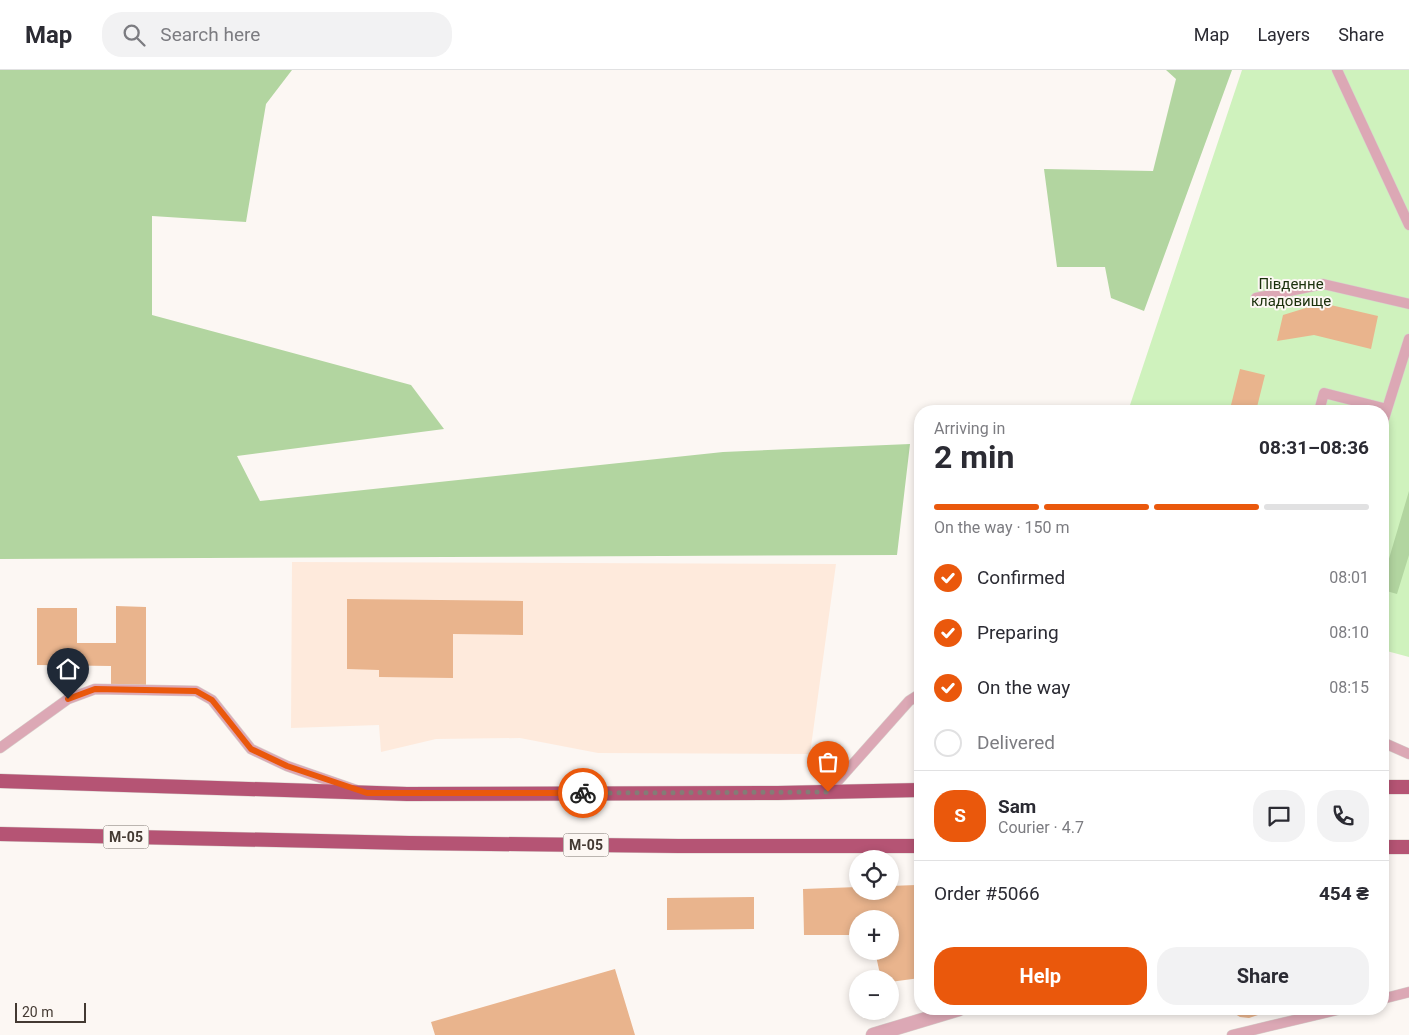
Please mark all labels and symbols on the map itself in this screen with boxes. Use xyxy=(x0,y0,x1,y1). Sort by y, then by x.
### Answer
park label: Південне кладовище xyxy=(1251,275,1331,310)
pin xyxy=(47,648,89,699)
pin xyxy=(807,741,849,792)
courier xyxy=(558,768,608,818)
road number: М-05 xyxy=(104,826,148,849)
road number: М-05 xyxy=(564,834,608,856)
scale bar xyxy=(15,1000,86,1023)

